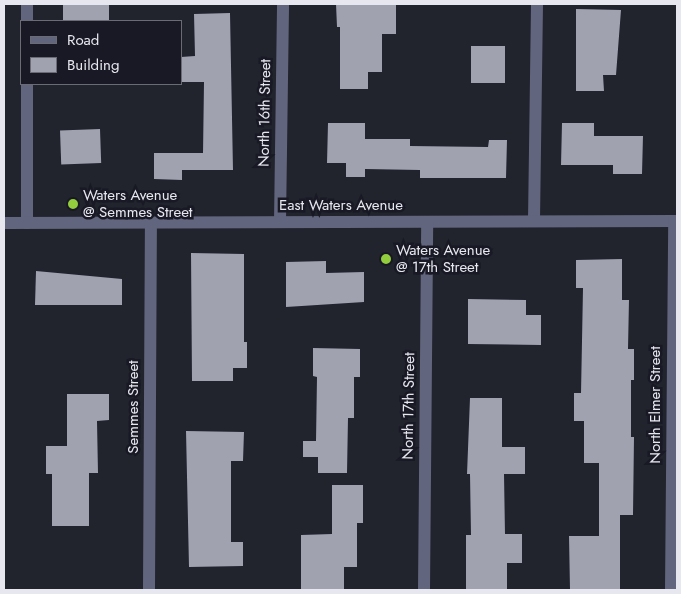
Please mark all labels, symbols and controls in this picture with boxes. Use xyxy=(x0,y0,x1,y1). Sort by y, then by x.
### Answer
legend xyxy=(20,20,182,85)
text: Road xyxy=(67,29,99,51)
text: Building xyxy=(67,54,119,76)
street label: North 16th Street xyxy=(255,59,275,167)
place label: Waters Avenue @ Semmes Street xyxy=(83,186,192,221)
street label: East Waters Avenue xyxy=(279,197,403,215)
marker: Waters Avenue @ Semmes Street xyxy=(67,198,79,210)
place label: Waters Avenue @ 17th Street xyxy=(396,241,490,276)
marker: Waters Avenue @ 17th Street xyxy=(380,253,392,265)
street label: North Elmer Street xyxy=(647,346,665,464)
street label: North 17th Street xyxy=(399,352,419,460)
street label: Semmes Street xyxy=(125,360,143,454)

